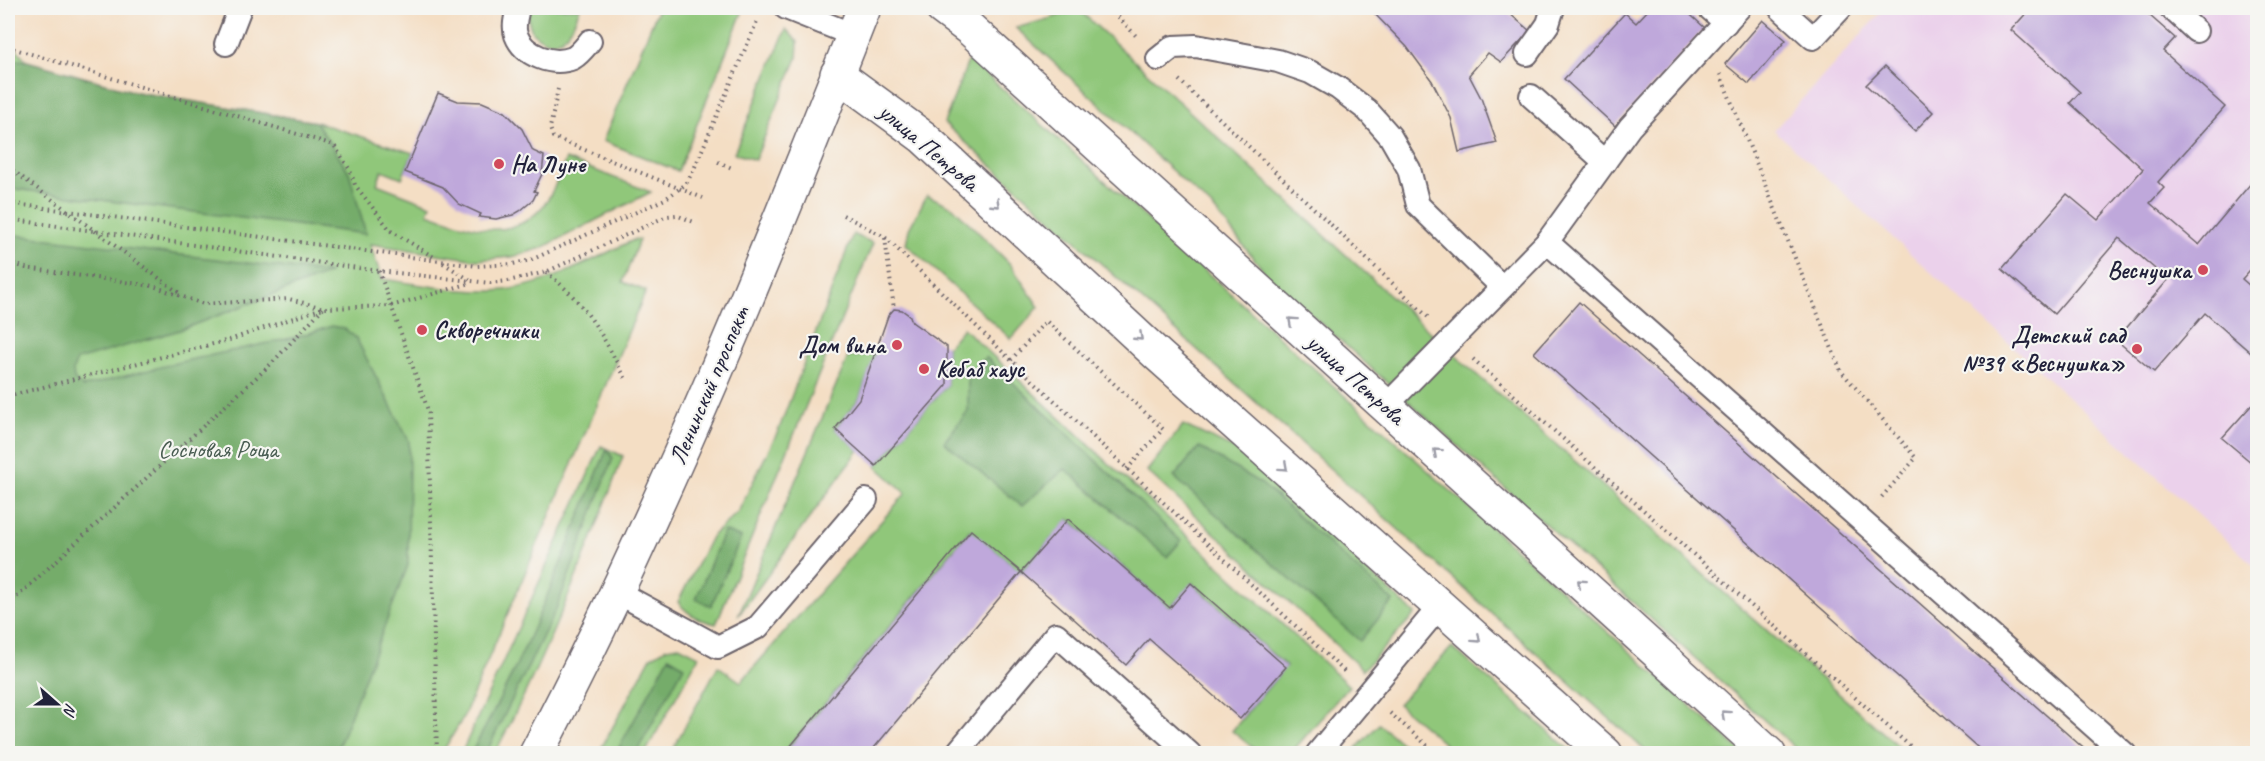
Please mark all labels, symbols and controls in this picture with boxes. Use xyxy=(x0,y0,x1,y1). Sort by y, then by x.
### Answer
street label: улица Петрова xyxy=(871,95,987,199)
place label: На Луне xyxy=(511,149,587,179)
marker: На Луне xyxy=(492,157,506,171)
one-way arrow xyxy=(989,197,1000,208)
place label: Веснушка xyxy=(2108,255,2193,285)
marker: Веснушка xyxy=(2196,263,2210,277)
street label: Ленинский проспект xyxy=(662,301,756,469)
place label: Скворечники xyxy=(434,315,540,345)
one-way arrow xyxy=(1288,317,1299,328)
place label: Детский сад №39 «Веснушка» xyxy=(1962,320,2127,378)
marker: Скворечники xyxy=(415,323,429,337)
street label: улица Петрова xyxy=(1299,326,1413,432)
place label: Дом вина xyxy=(799,330,887,360)
one-way arrow xyxy=(1132,330,1143,341)
marker: Дом вина xyxy=(890,338,904,352)
marker: Детский сад №39 «Веснушка» xyxy=(2130,342,2144,356)
place label: Кебаб хаус xyxy=(936,354,1025,384)
marker: Кебаб хаус xyxy=(917,362,931,376)
park label: Сосновая Роща xyxy=(158,434,280,464)
one-way arrow xyxy=(1433,448,1443,459)
one-way arrow xyxy=(1277,460,1288,471)
one-way arrow xyxy=(1577,579,1588,590)
one-way arrow xyxy=(1470,632,1481,643)
north arrow xyxy=(27,674,87,734)
text: N xyxy=(58,701,81,720)
one-way arrow xyxy=(1722,710,1732,721)

